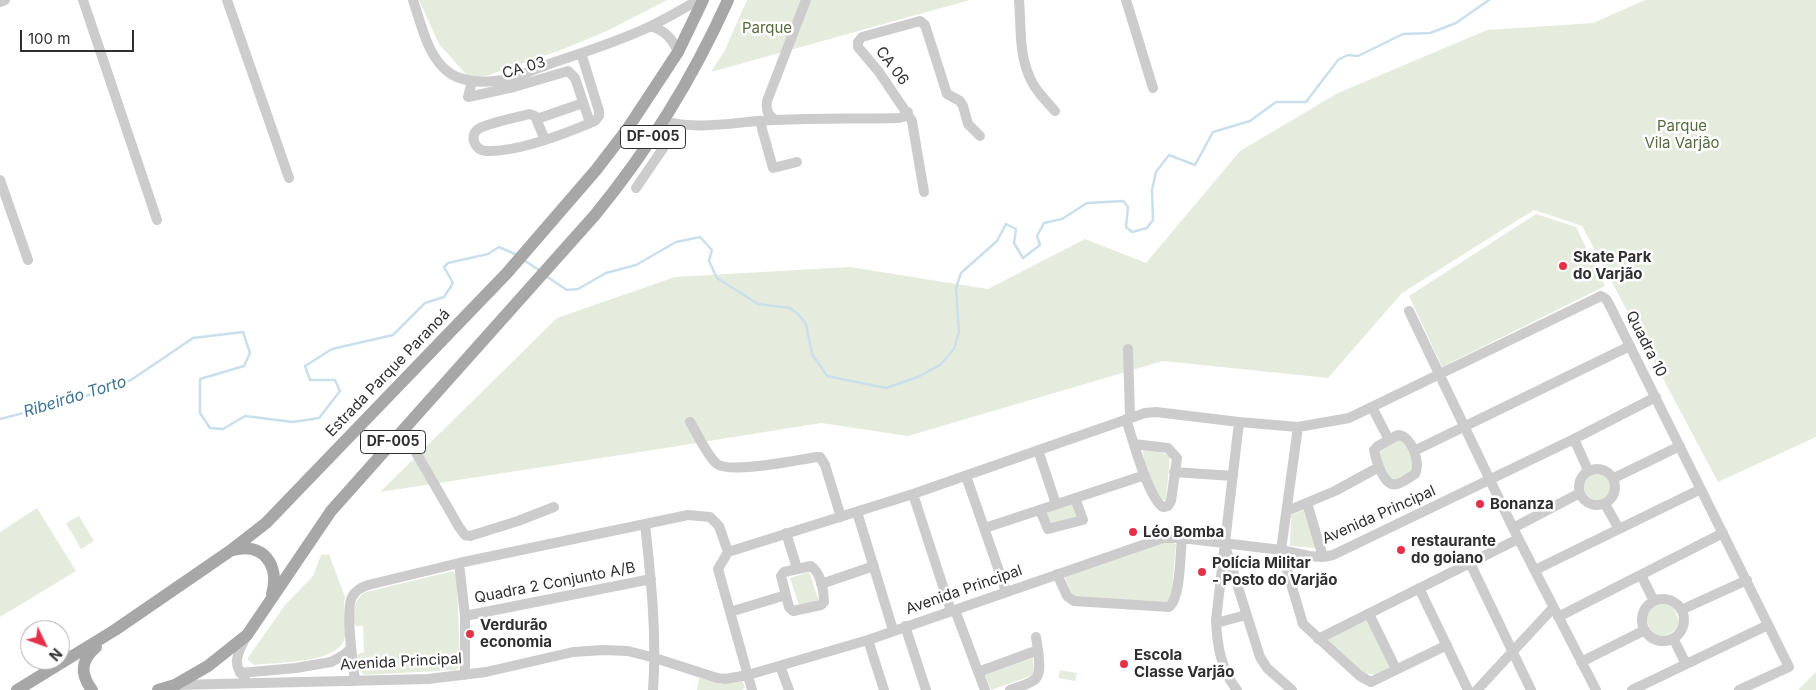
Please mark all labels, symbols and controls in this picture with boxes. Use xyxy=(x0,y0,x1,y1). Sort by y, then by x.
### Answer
park label: Parque xyxy=(742,19,792,37)
scale bar xyxy=(22,20,136,52)
text: 100 m xyxy=(28,29,70,48)
street label: CA 06 xyxy=(872,43,912,89)
street label: CA 03 xyxy=(500,53,548,83)
park label: Parque Vila Varjão xyxy=(1644,117,1720,152)
road number: DF-005 xyxy=(620,125,686,148)
place label: Skate Park do Varjão xyxy=(1573,248,1651,283)
marker: Skate Park do Varjão xyxy=(1557,260,1569,272)
street label: Estrada Parque Paranoá xyxy=(322,305,454,441)
street label: Quadra 10 xyxy=(1622,308,1670,380)
water label: Ribeirão Torto xyxy=(21,372,129,422)
road number: DF-005 xyxy=(360,431,426,454)
street label: Avenida Principal xyxy=(1320,482,1438,548)
place label: Bonanza xyxy=(1490,495,1554,513)
marker: Bonanza xyxy=(1474,498,1486,510)
place label: Léo Bomba xyxy=(1143,523,1224,541)
marker: Léo Bomba xyxy=(1127,526,1139,538)
place label: restaurante do goiano xyxy=(1411,532,1496,567)
marker: restaurante do goiano xyxy=(1395,544,1407,556)
place label: Polícia Militar - Posto do Varjão xyxy=(1212,554,1337,589)
street label: Quadra 2 Conjunto A/B xyxy=(473,559,637,607)
street label: Avenida Principal xyxy=(903,562,1025,618)
marker: Polícia Militar - Posto do Varjão xyxy=(1196,566,1208,578)
place label: Verdurão economia xyxy=(480,616,552,651)
north arrow xyxy=(20,620,70,670)
marker: Verdurão economia xyxy=(464,628,476,640)
text: N xyxy=(46,645,66,664)
place label: Escola Classe Varjão xyxy=(1134,646,1234,681)
street label: Avenida Principal xyxy=(340,650,462,674)
marker: Escola Classe Varjão xyxy=(1118,658,1130,670)

